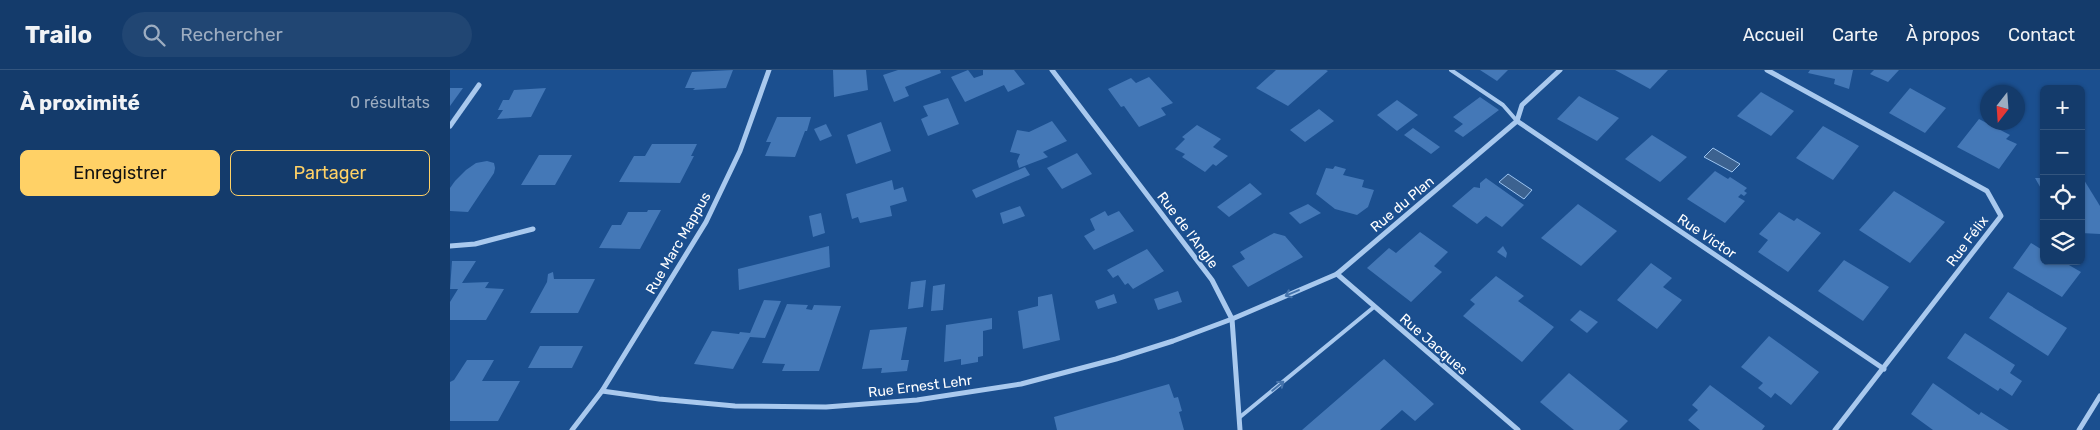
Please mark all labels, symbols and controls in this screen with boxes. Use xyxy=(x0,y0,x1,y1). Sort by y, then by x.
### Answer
search box xyxy=(122,12,472,57)
text: Trailo xyxy=(25,21,92,49)
icon: search xyxy=(140,21,168,49)
text: Rechercher xyxy=(180,23,283,46)
text: Accueil xyxy=(1743,24,1804,46)
text: Carte xyxy=(1832,24,1878,46)
text: À propos xyxy=(1906,24,1980,46)
text: Contact xyxy=(2008,24,2075,46)
north arrow xyxy=(1980,85,2025,130)
map controls xyxy=(2040,85,2085,265)
button: + xyxy=(2040,85,2085,130)
text: À proximité xyxy=(20,90,140,115)
text: 0 résultats xyxy=(350,93,430,112)
button: − xyxy=(2040,130,2085,175)
button: Enregistrer xyxy=(20,150,220,196)
button: Partager xyxy=(230,150,430,196)
street label: Rue du Plan xyxy=(1367,173,1438,236)
button: locate xyxy=(2040,175,2085,220)
street label: Rue Marc Mappus xyxy=(642,189,715,297)
street label: Rue de l'Angle xyxy=(1153,189,1222,272)
street label: Rue Victor xyxy=(1674,210,1740,263)
street label: Rue Félix xyxy=(1943,212,1992,270)
button: layers xyxy=(2040,220,2085,265)
one-way arrow xyxy=(1285,289,1300,299)
street label: Rue Jacques xyxy=(1396,310,1471,379)
street label: Rue Ernest Lehr xyxy=(867,372,974,401)
one-way arrow xyxy=(1271,381,1284,392)

